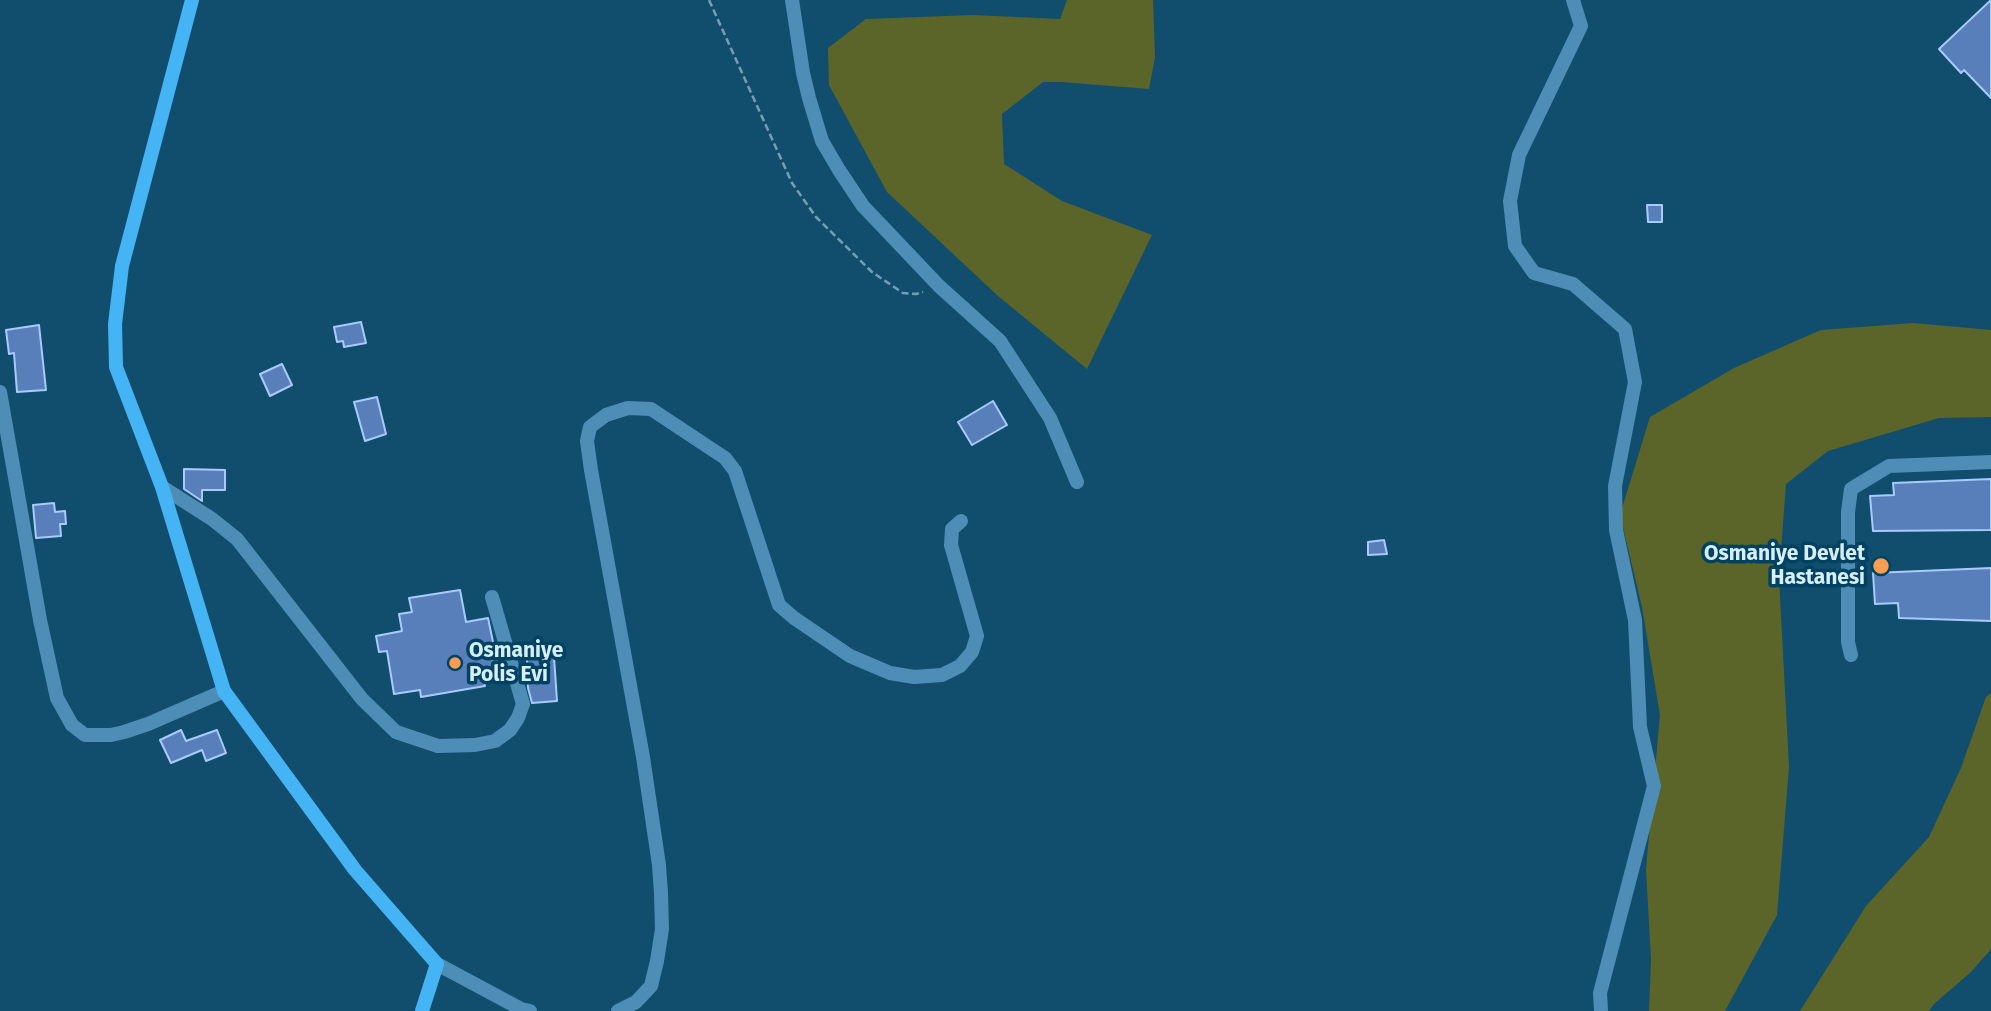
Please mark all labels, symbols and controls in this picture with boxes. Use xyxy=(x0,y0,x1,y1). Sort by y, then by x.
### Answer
place label: Osmaniye Devlet Hastanesi xyxy=(1704,541,1865,591)
marker: Osmaniye Devlet Hastanesi xyxy=(1871,556,1891,576)
place label: Osmaniye Polis Evi xyxy=(469,638,563,688)
marker: Osmaniye Polis Evi xyxy=(447,655,463,671)

